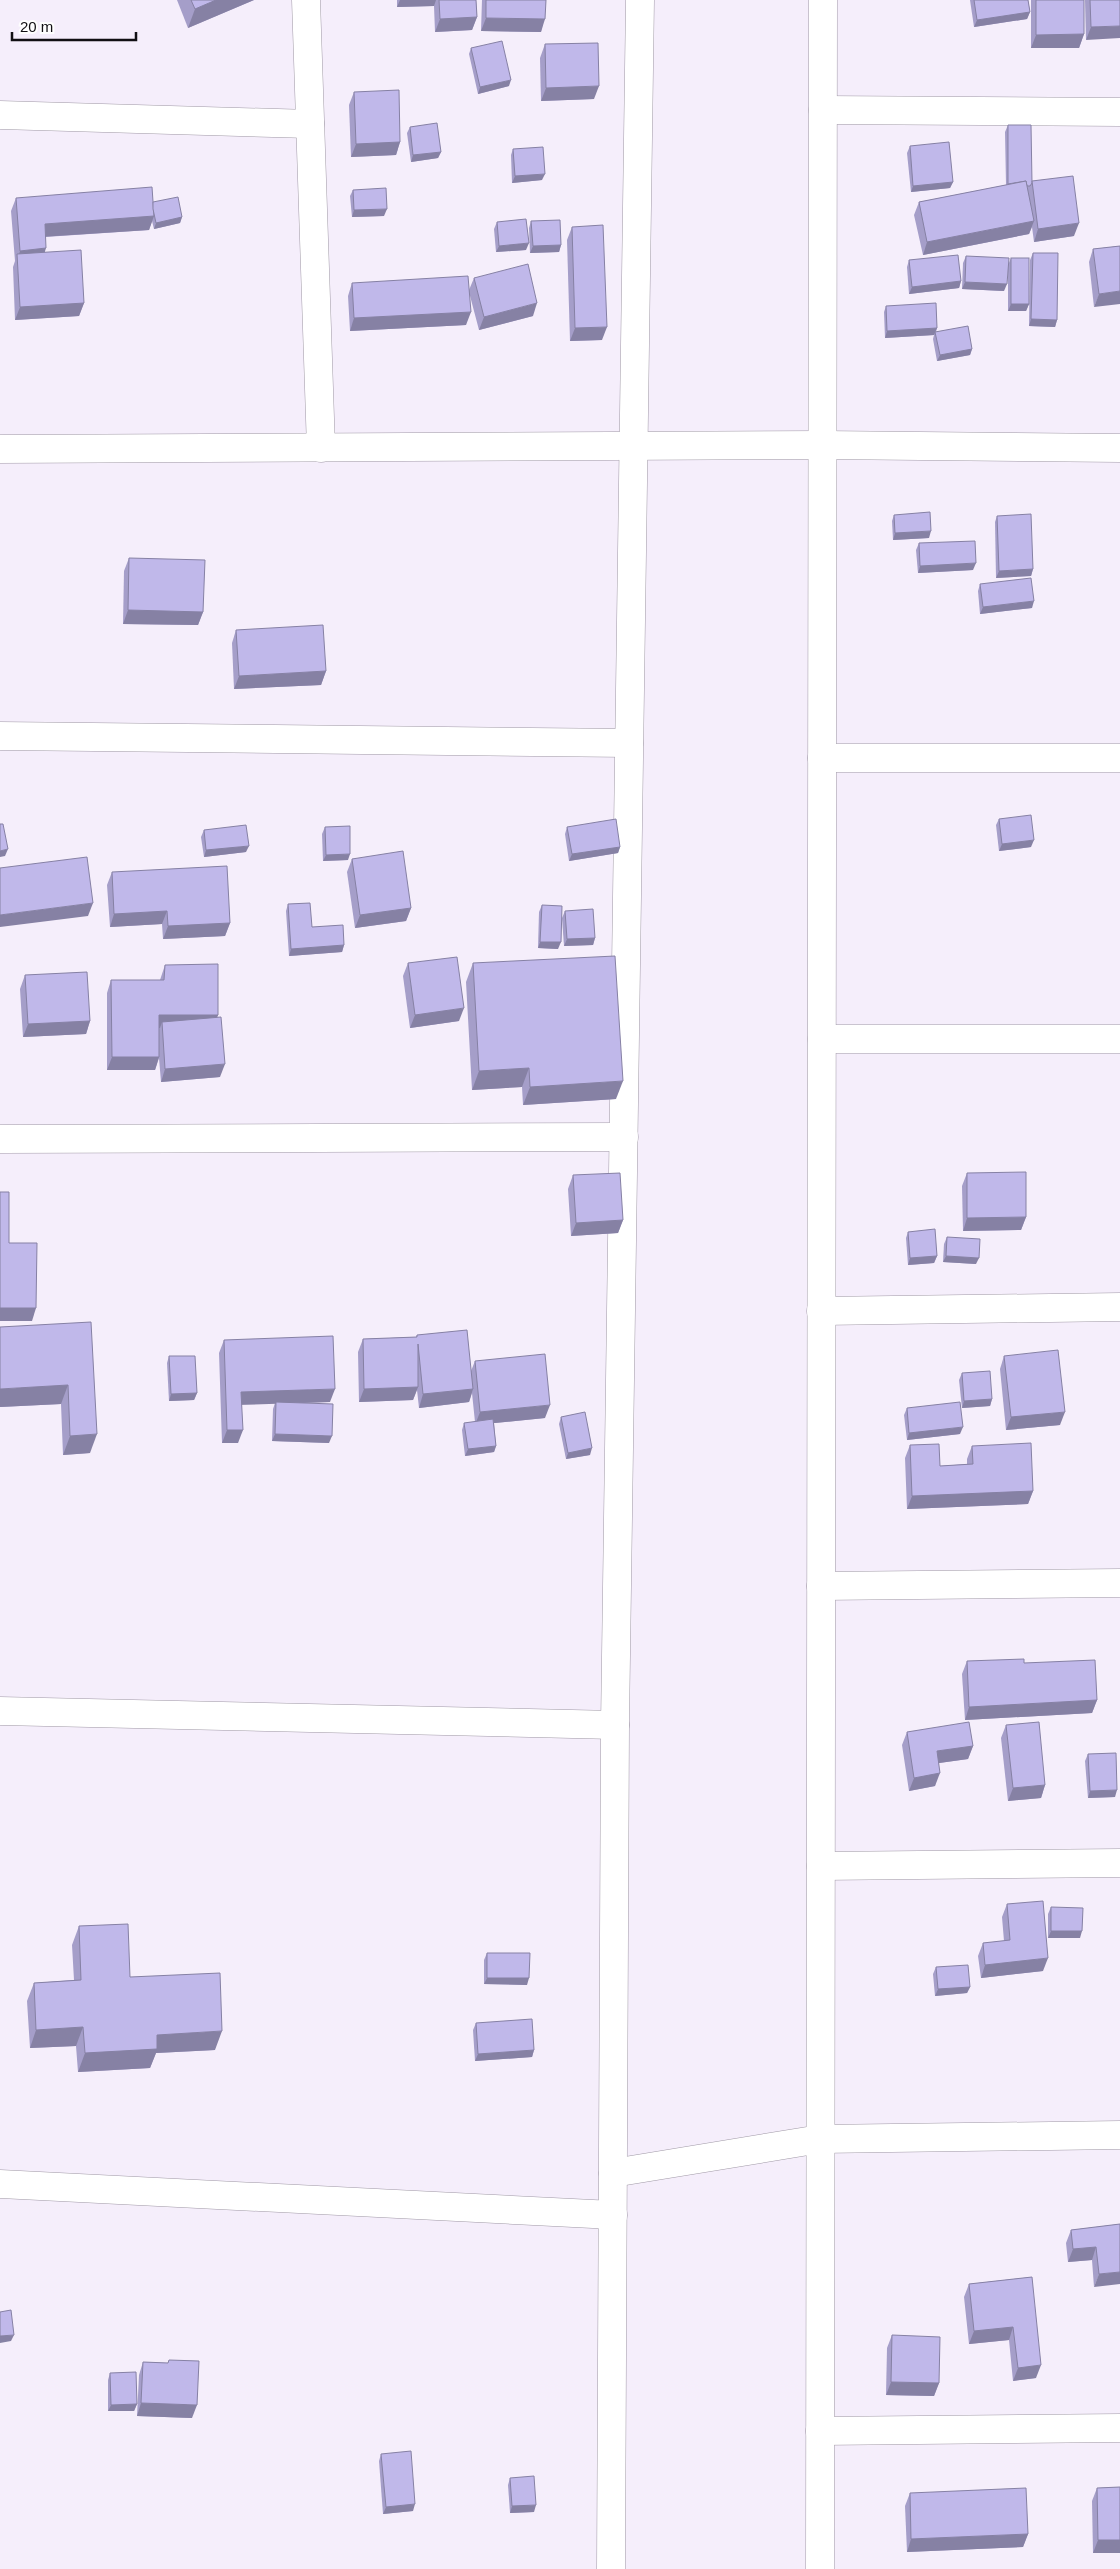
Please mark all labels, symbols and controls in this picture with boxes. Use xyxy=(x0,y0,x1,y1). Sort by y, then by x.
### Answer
scale bar xyxy=(12,10,136,42)
text: 20 m xyxy=(20,18,53,35)

